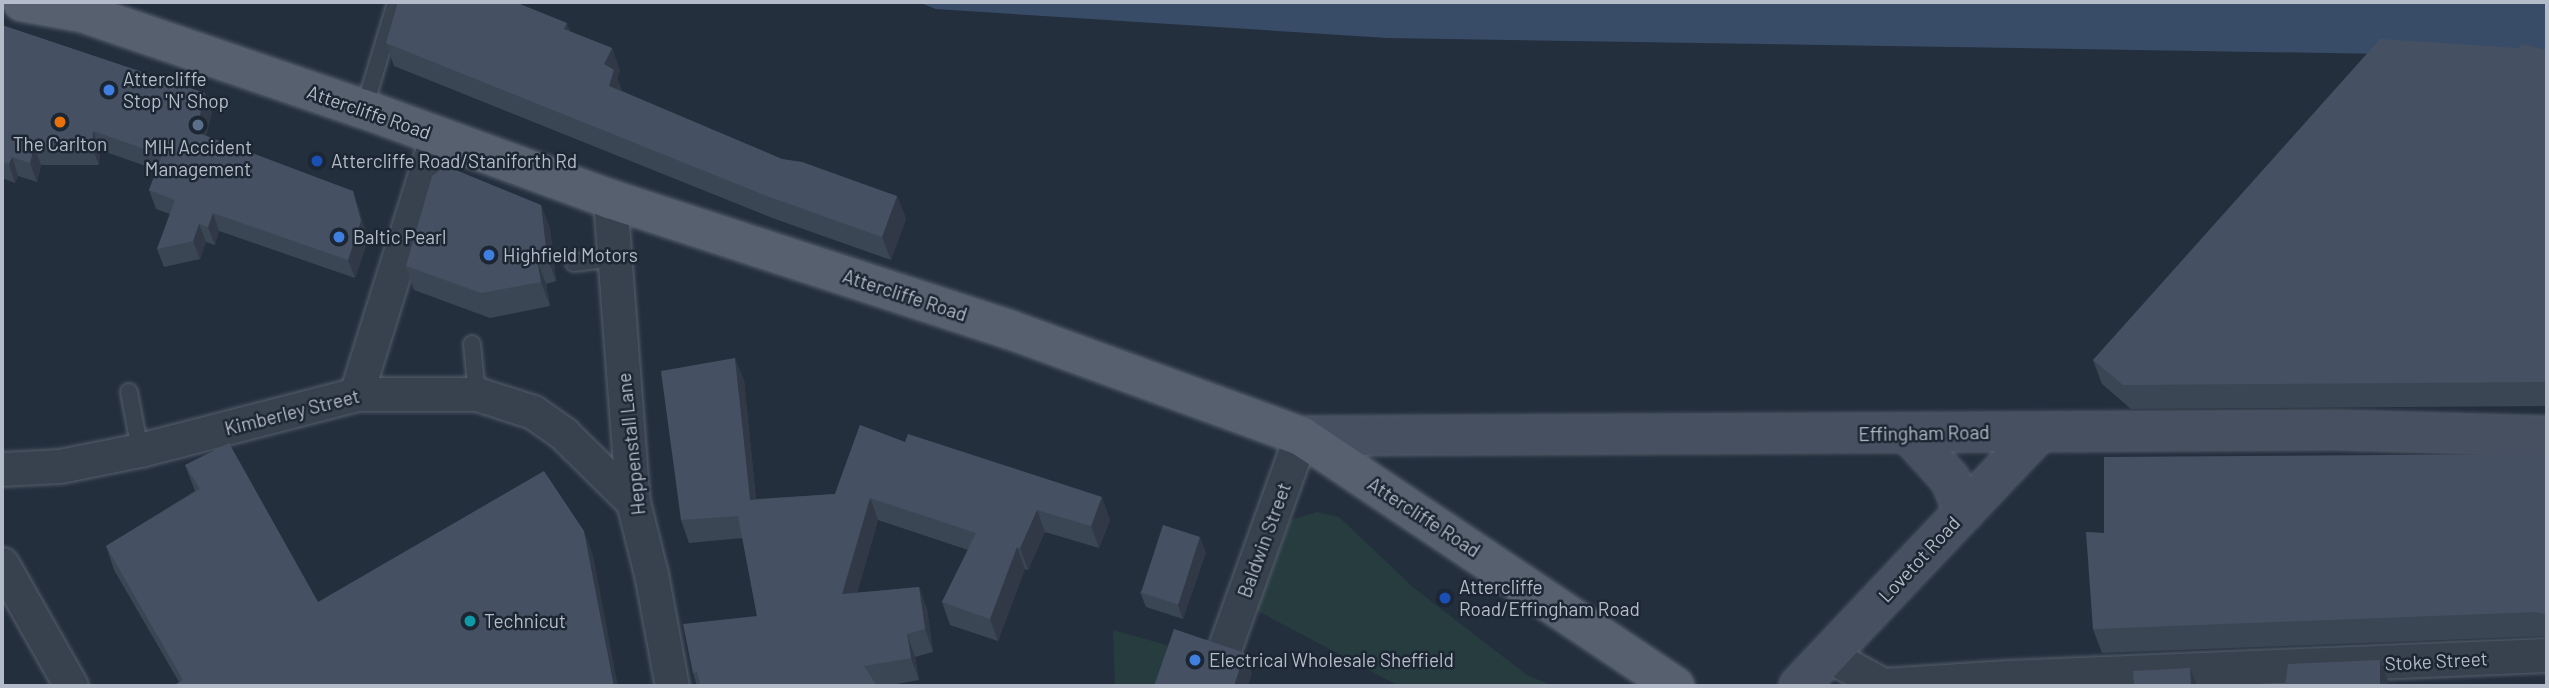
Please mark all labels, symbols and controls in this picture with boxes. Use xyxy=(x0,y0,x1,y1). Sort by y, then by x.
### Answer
place label: Attercliffe Stop 'N' Shop xyxy=(123,68,229,112)
street label: Attercliffe Road xyxy=(304,80,434,144)
marker: Attercliffe Stop 'N' Shop xyxy=(101,82,117,98)
marker: The Carlton xyxy=(52,114,68,130)
marker: MIH Accident Management xyxy=(190,117,206,133)
place label: The Carlton xyxy=(13,133,107,155)
place label: MIH Accident Management xyxy=(144,136,252,180)
place label: Attercliffe Road/Staniforth Rd xyxy=(331,150,577,172)
marker: Attercliffe Road/Staniforth Rd xyxy=(309,153,325,169)
place label: Baltic Pearl xyxy=(353,226,446,248)
marker: Baltic Pearl xyxy=(331,229,347,245)
place label: Highfield Motors xyxy=(503,244,638,266)
marker: Highfield Motors xyxy=(481,247,497,263)
street label: Attercliffe Road xyxy=(840,264,970,326)
street label: Heppenstall Lane xyxy=(612,372,650,516)
street label: Kimberley Street xyxy=(222,384,362,440)
street label: Effingham Road xyxy=(1858,420,1990,446)
street label: Attercliffe Road xyxy=(1364,472,1484,562)
street label: Baldwin Street xyxy=(1233,479,1295,601)
street label: Lovetot Road xyxy=(1873,511,1965,607)
place label: Attercliffe Road/Effingham Road xyxy=(1459,576,1640,620)
marker: Attercliffe Road/Effingham Road xyxy=(1437,590,1453,606)
place label: Technicut xyxy=(484,610,566,632)
marker: Technicut xyxy=(462,613,478,629)
street label: Stoke Street xyxy=(2384,647,2488,675)
place label: Electrical Wholesale Sheffield xyxy=(1209,649,1454,671)
marker: Electrical Wholesale Sheffield xyxy=(1187,652,1203,668)

